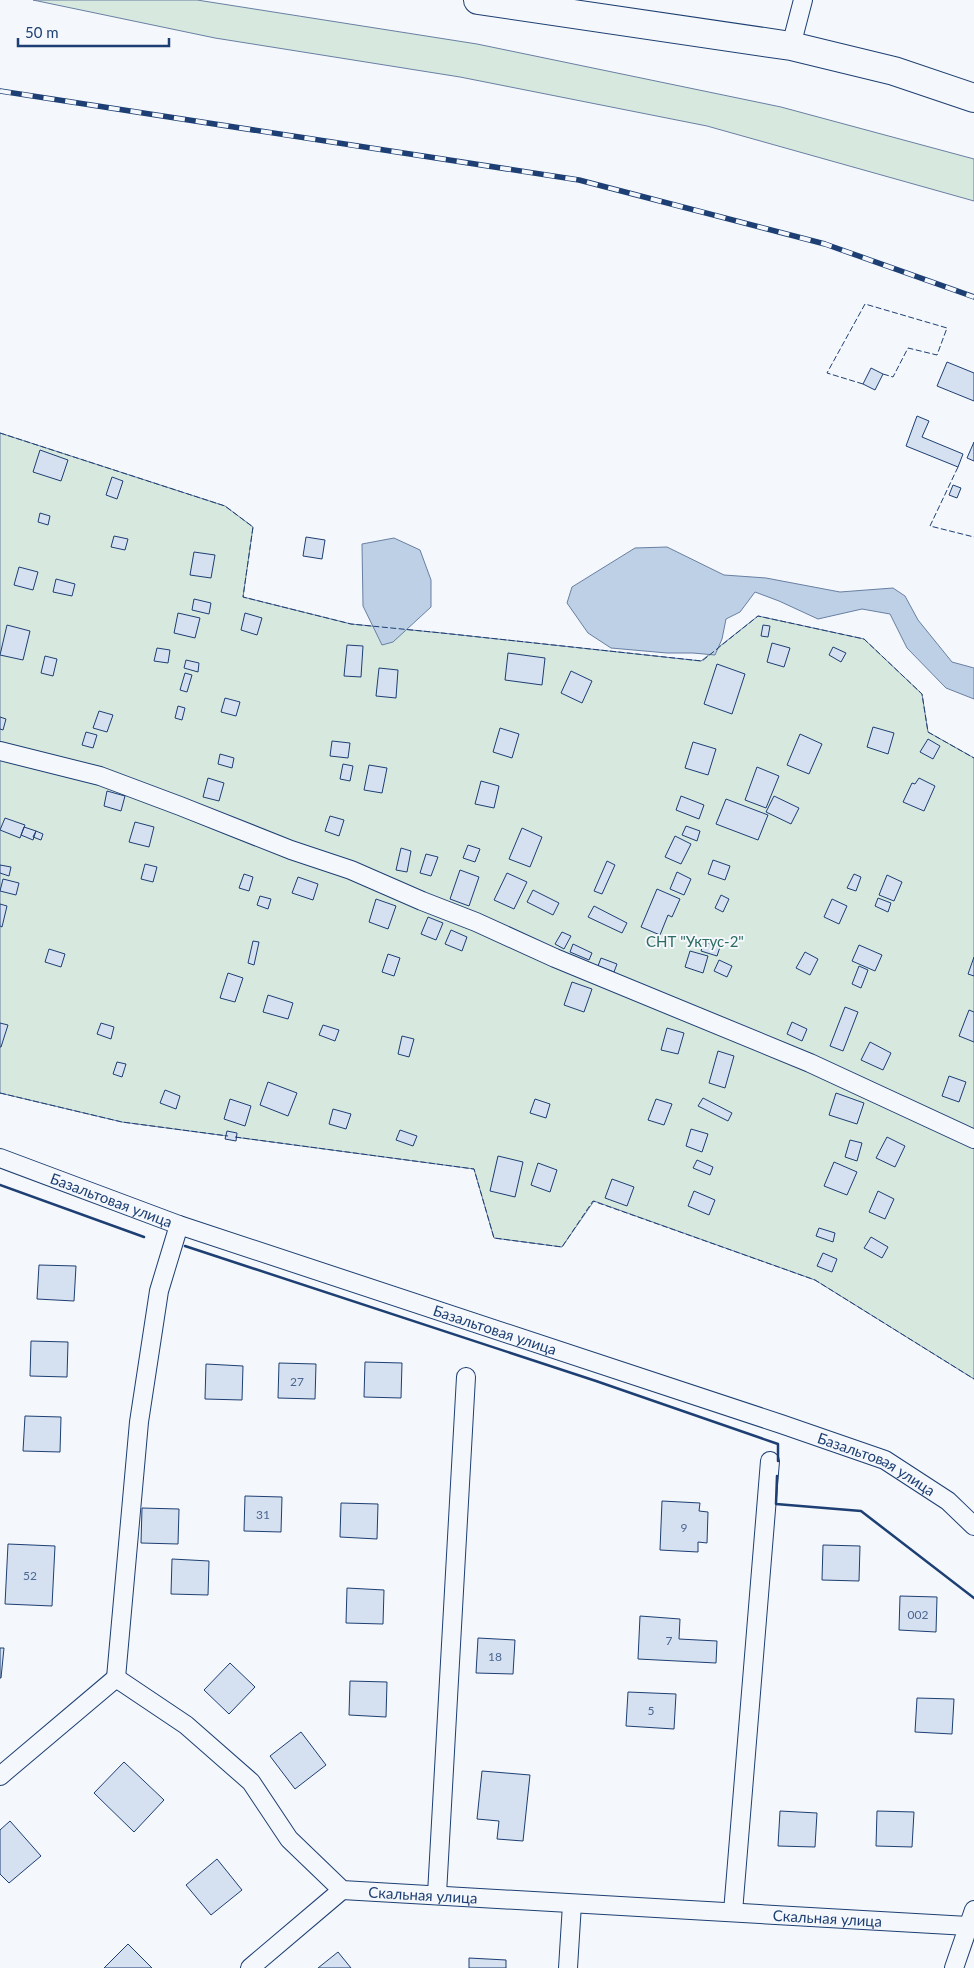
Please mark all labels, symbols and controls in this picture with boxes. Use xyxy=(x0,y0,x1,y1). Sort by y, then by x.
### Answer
scale bar xyxy=(18,15,169,47)
text: 50 m xyxy=(25,23,59,41)
park label: СНТ "Уктус-2" xyxy=(646,932,744,950)
street label: Базальтовая улица xyxy=(48,1169,175,1231)
street label: Базальтовая улица xyxy=(431,1301,559,1358)
house number: 27 xyxy=(290,1374,304,1389)
street label: Базальтовая улица xyxy=(815,1428,939,1499)
house number: 31 xyxy=(256,1507,270,1522)
house number: 9 xyxy=(681,1520,688,1535)
house number: 52 xyxy=(23,1568,37,1583)
house number: 002 xyxy=(908,1607,928,1622)
house number: 7 xyxy=(666,1633,673,1648)
house number: 18 xyxy=(488,1649,502,1664)
house number: 5 xyxy=(648,1703,655,1718)
street label: Скальная улица xyxy=(368,1883,478,1907)
street label: Скальная улица xyxy=(772,1906,882,1930)

